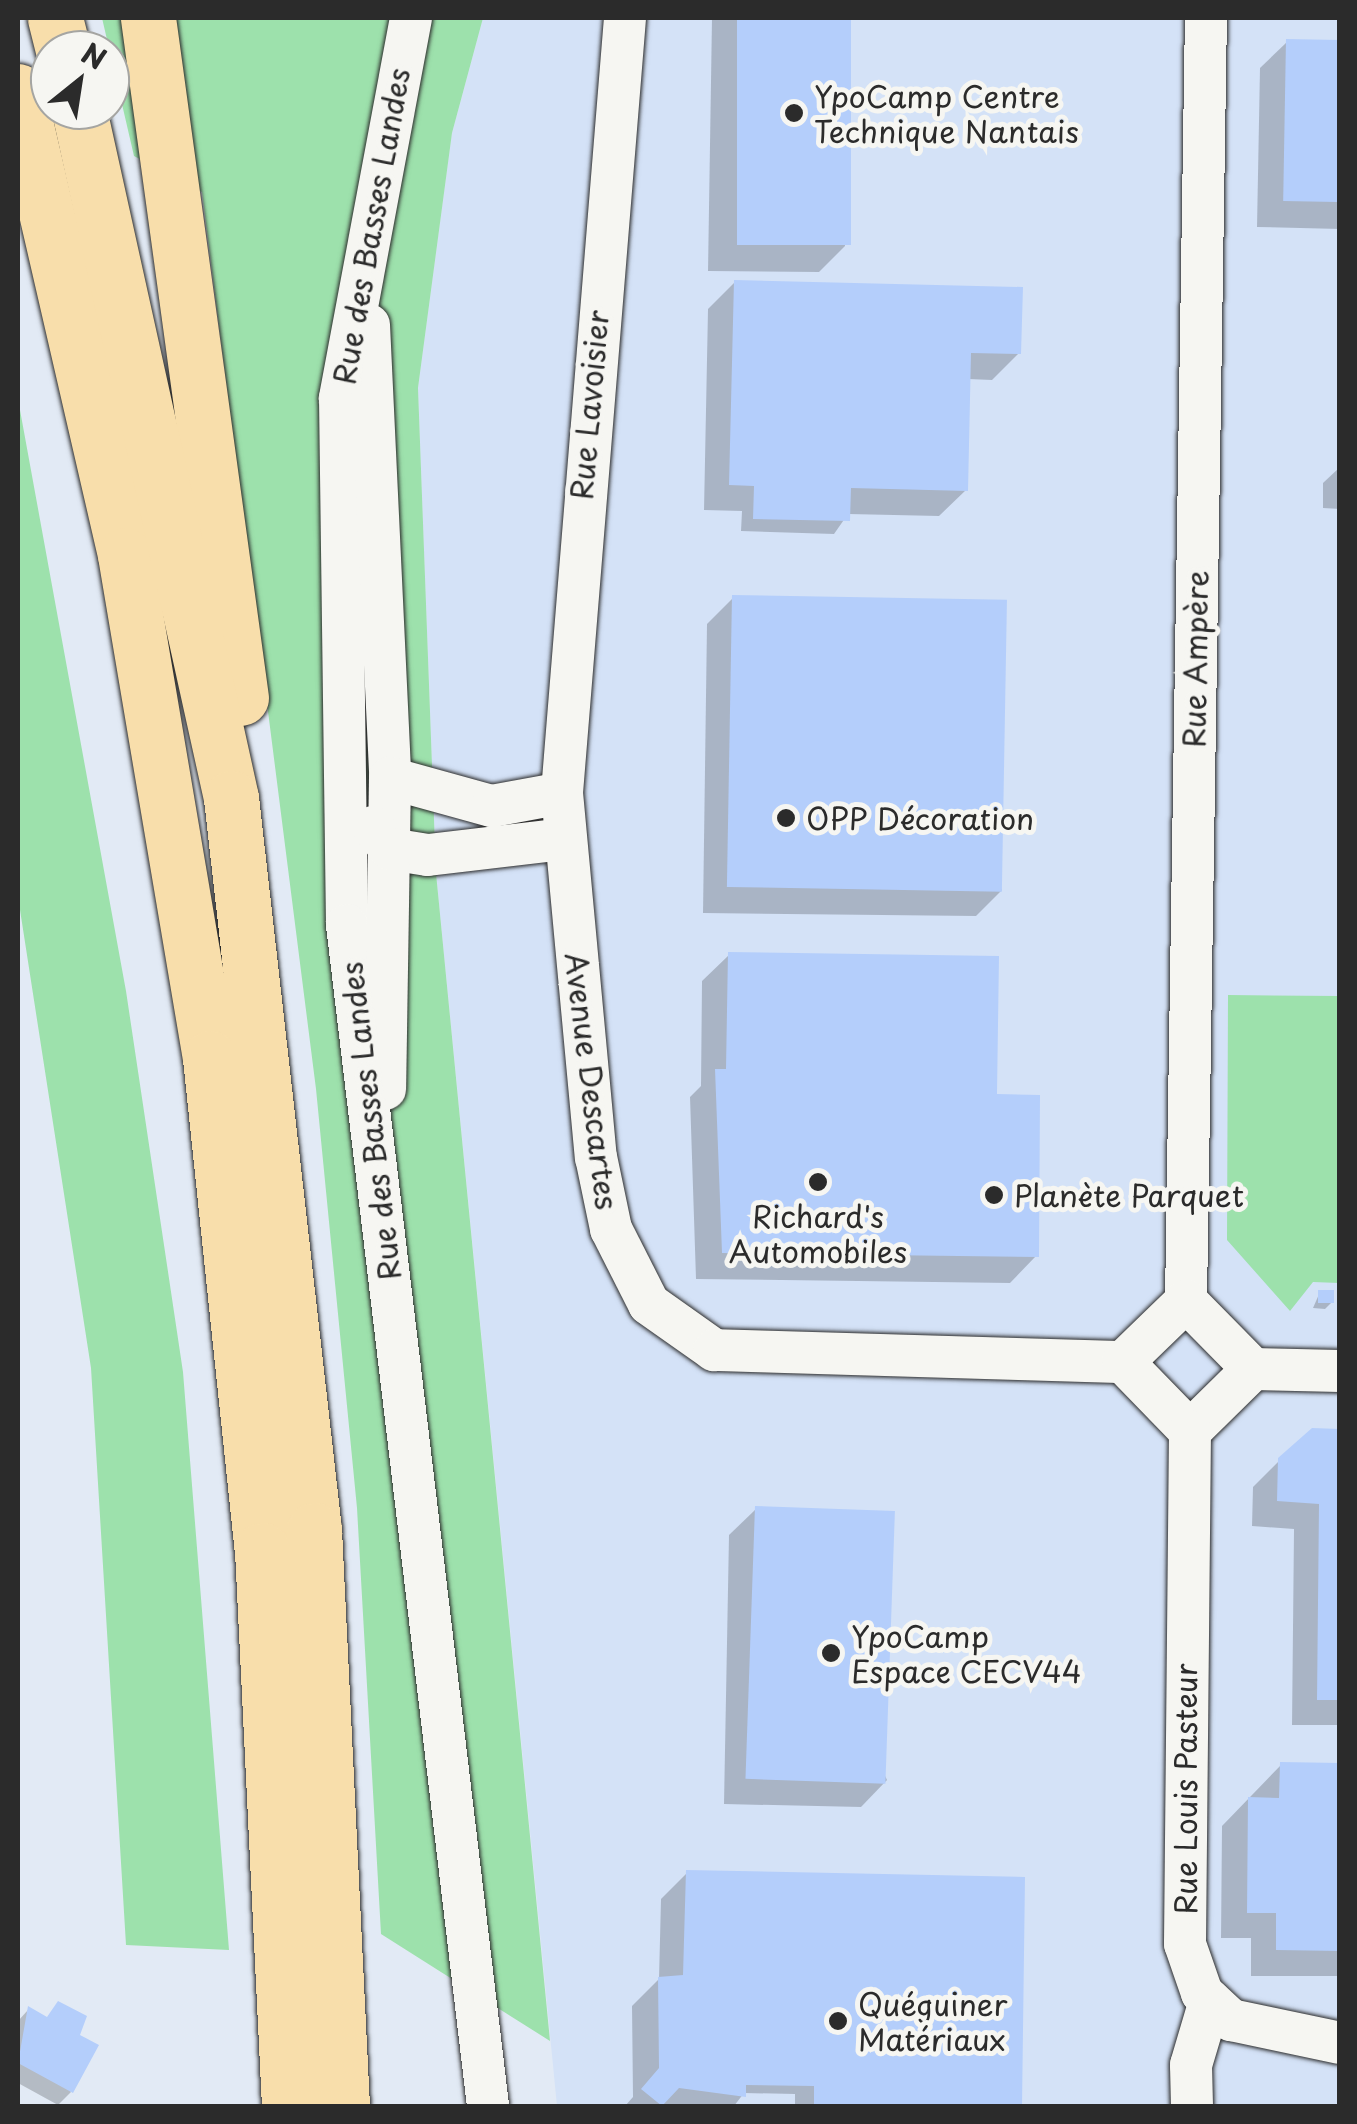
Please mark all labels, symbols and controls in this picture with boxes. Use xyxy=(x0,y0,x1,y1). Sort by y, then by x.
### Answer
north arrow xyxy=(30,30,130,130)
text: N xyxy=(74,31,115,79)
street label: Rue des Basses Landes xyxy=(325,61,417,391)
place label: YpoCamp Centre Technique Nantais xyxy=(814,78,1080,148)
marker: YpoCamp Centre Technique Nantais xyxy=(783,102,805,124)
street label: Rue Lavoisier xyxy=(563,307,615,503)
street label: Rue Ampère xyxy=(1175,569,1215,749)
place label: OPP Décoration xyxy=(806,800,1038,836)
marker: OPP Décoration xyxy=(775,807,797,829)
street label: Avenue Descartes xyxy=(558,951,626,1211)
street label: Rue des Basses Landes xyxy=(332,956,408,1286)
marker: Richard's Automobiles xyxy=(807,1171,829,1193)
place label: Planète Parquet xyxy=(1014,1177,1245,1213)
marker: Planète Parquet xyxy=(983,1184,1005,1206)
place label: Richard's Automobiles xyxy=(729,1198,907,1268)
place label: YpoCamp Espace CECV44 xyxy=(851,1618,1083,1688)
marker: YpoCamp Espace CECV44 xyxy=(820,1642,842,1664)
street label: Rue Louis Pasteur xyxy=(1167,1661,1203,1917)
place label: Quéguiner Matériaux xyxy=(858,1986,1008,2056)
marker: Quéguiner Matériaux xyxy=(827,2010,849,2032)

